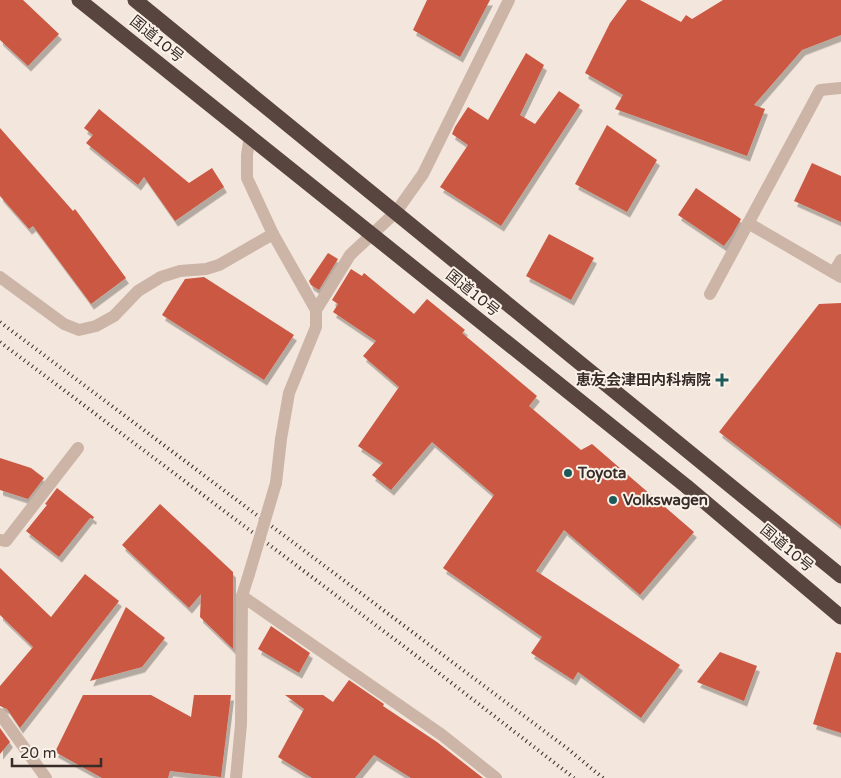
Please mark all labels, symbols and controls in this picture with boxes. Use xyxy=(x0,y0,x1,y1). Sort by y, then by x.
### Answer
street label: 国道10号 xyxy=(127,12,187,66)
street label: 国道10号 xyxy=(443,266,503,320)
place label: 恵友会津田内科病院 xyxy=(576,371,711,389)
marker: 恵友会津田内科病院 xyxy=(715,373,729,387)
place label: Toyota xyxy=(577,464,626,483)
marker: Toyota xyxy=(562,467,574,479)
place label: Volkswagen xyxy=(623,491,708,510)
marker: Volkswagen xyxy=(607,494,619,506)
street label: 国道10号 xyxy=(757,521,817,575)
scale bar xyxy=(12,736,101,768)
text: 20 m xyxy=(20,744,57,762)

